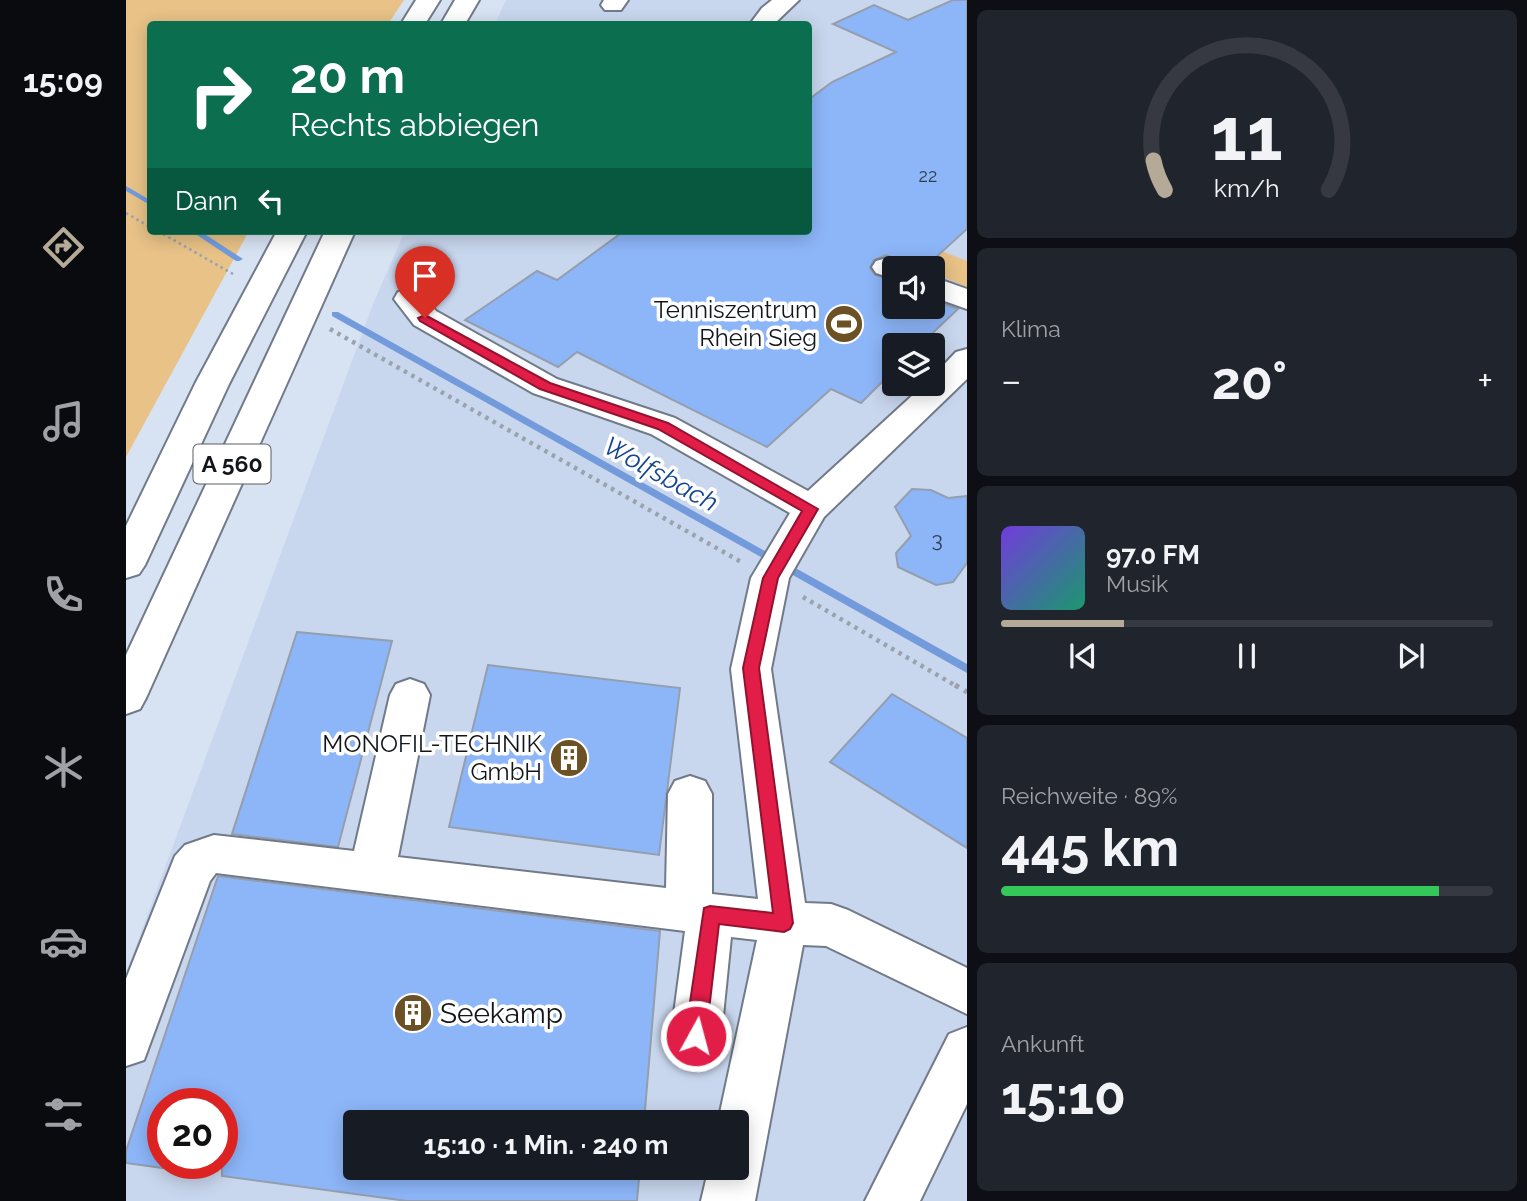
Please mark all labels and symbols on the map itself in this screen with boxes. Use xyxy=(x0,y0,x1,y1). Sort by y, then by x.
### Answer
house number: 22 xyxy=(919,165,937,186)
pin xyxy=(395,246,455,318)
place label: Tenniszentrum Rhein Sieg xyxy=(654,295,817,352)
sports icon: Tenniszentrum Rhein Sieg xyxy=(823,303,865,345)
water label: Wolfsbach xyxy=(599,430,723,518)
road number: A 560 xyxy=(194,445,270,484)
house number: 3 xyxy=(931,527,943,552)
place label: MONOFIL-TECHNIK GmbH xyxy=(322,729,543,786)
building icon: MONOFIL-TECHNIK GmbH xyxy=(548,737,590,779)
building icon: Seekamp xyxy=(392,992,434,1034)
place label: Seekamp xyxy=(440,997,563,1030)
position arrow xyxy=(659,999,733,1073)
speed limit sign: 20 xyxy=(147,1088,238,1179)

